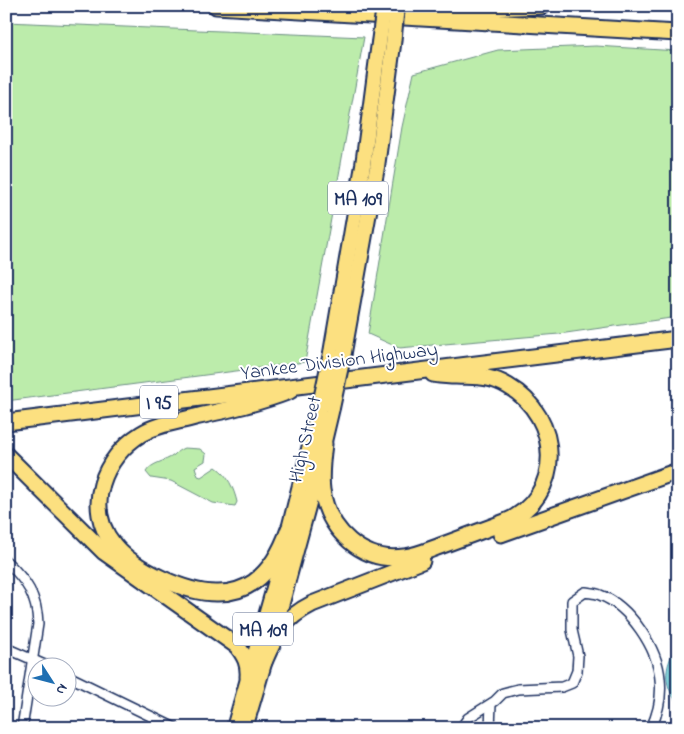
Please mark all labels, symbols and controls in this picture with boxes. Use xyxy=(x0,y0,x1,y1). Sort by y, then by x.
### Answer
road number: MA 109 xyxy=(328,182,388,214)
street label: Yankee Division Highway xyxy=(239,336,440,390)
road number: I 95 xyxy=(140,386,178,418)
street label: High Street xyxy=(282,393,332,486)
road number: MA 109 xyxy=(233,612,293,646)
north arrow xyxy=(28,656,78,706)
text: N xyxy=(50,679,73,699)

